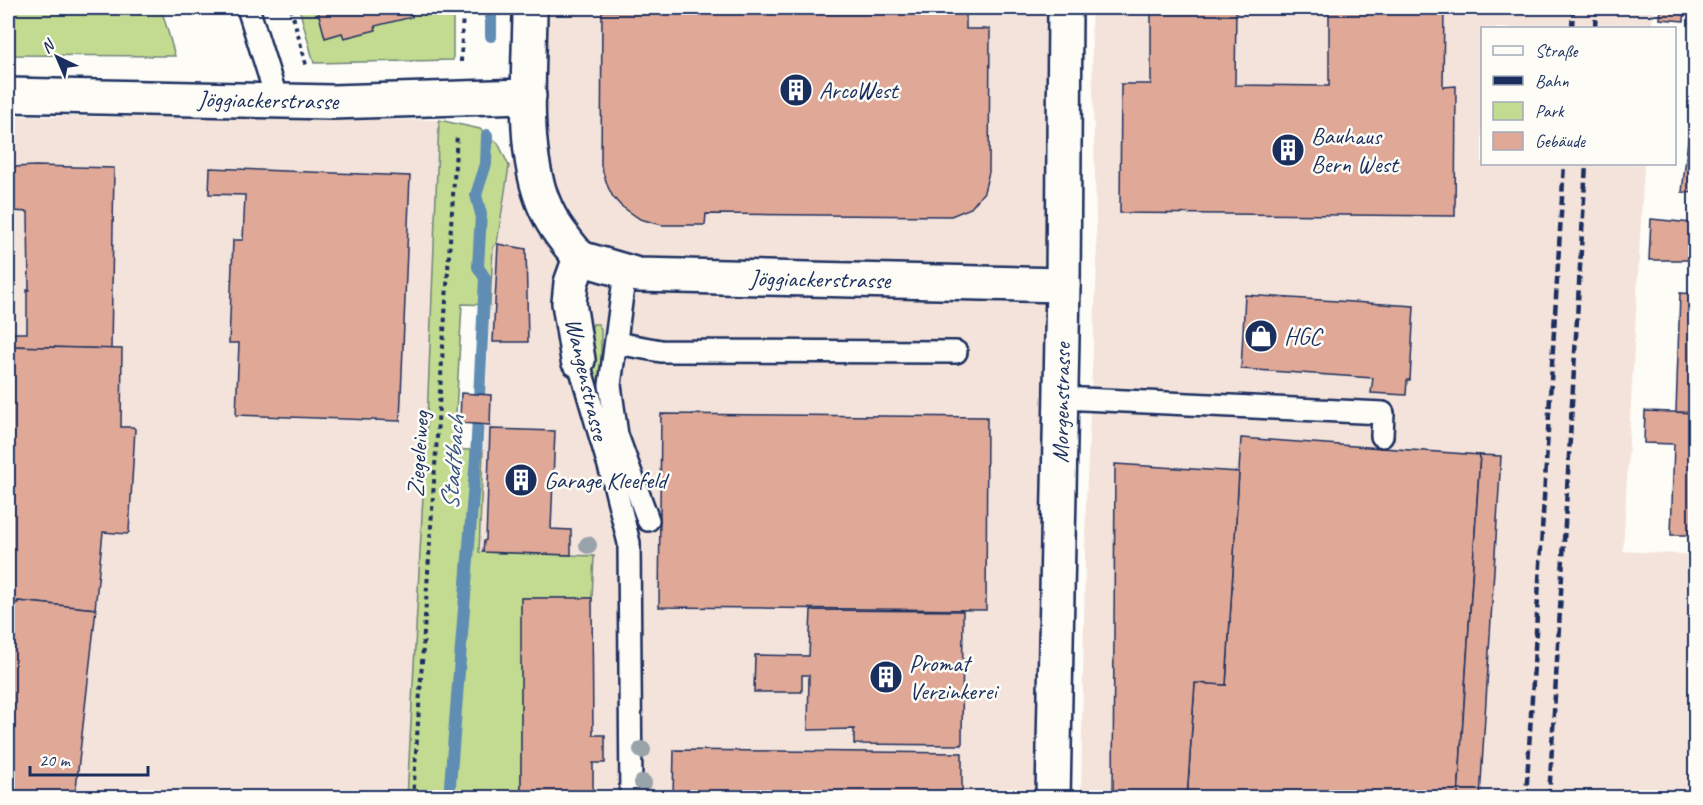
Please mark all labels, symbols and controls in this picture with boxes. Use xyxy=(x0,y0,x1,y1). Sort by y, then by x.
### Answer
north arrow xyxy=(27,27,87,87)
legend xyxy=(1481,27,1676,165)
text: N xyxy=(37,34,60,58)
text: Straße xyxy=(1535,40,1579,62)
text: Bahn xyxy=(1535,70,1570,92)
building icon: ArcoWest xyxy=(778,72,814,108)
place label: ArcoWest xyxy=(819,75,900,105)
street label: Jöggiackerstrasse xyxy=(196,84,341,116)
text: Park xyxy=(1535,100,1565,122)
place label: Bauhaus Bern West xyxy=(1311,121,1400,179)
text: Gebäude xyxy=(1535,130,1586,152)
building icon: Bauhaus Bern West xyxy=(1270,132,1306,168)
street label: Jöggiackerstrasse xyxy=(748,263,893,295)
street label: Wangenstrasse xyxy=(558,315,616,445)
shop icon: HGC xyxy=(1243,318,1279,354)
place label: HGC xyxy=(1284,321,1323,351)
street label: Morgenstrasse xyxy=(1045,340,1077,463)
street label: Ziegeleiweg xyxy=(400,408,436,498)
water label: Stadtbach xyxy=(433,413,472,511)
building icon: Garage Kleefeld xyxy=(503,462,539,498)
place label: Garage Kleefeld xyxy=(544,465,670,495)
place label: Promat Verzinkerei xyxy=(909,648,999,706)
building icon: Promat Verzinkerei xyxy=(868,659,904,695)
scale bar xyxy=(30,739,148,777)
text: 20 m xyxy=(39,749,72,771)

